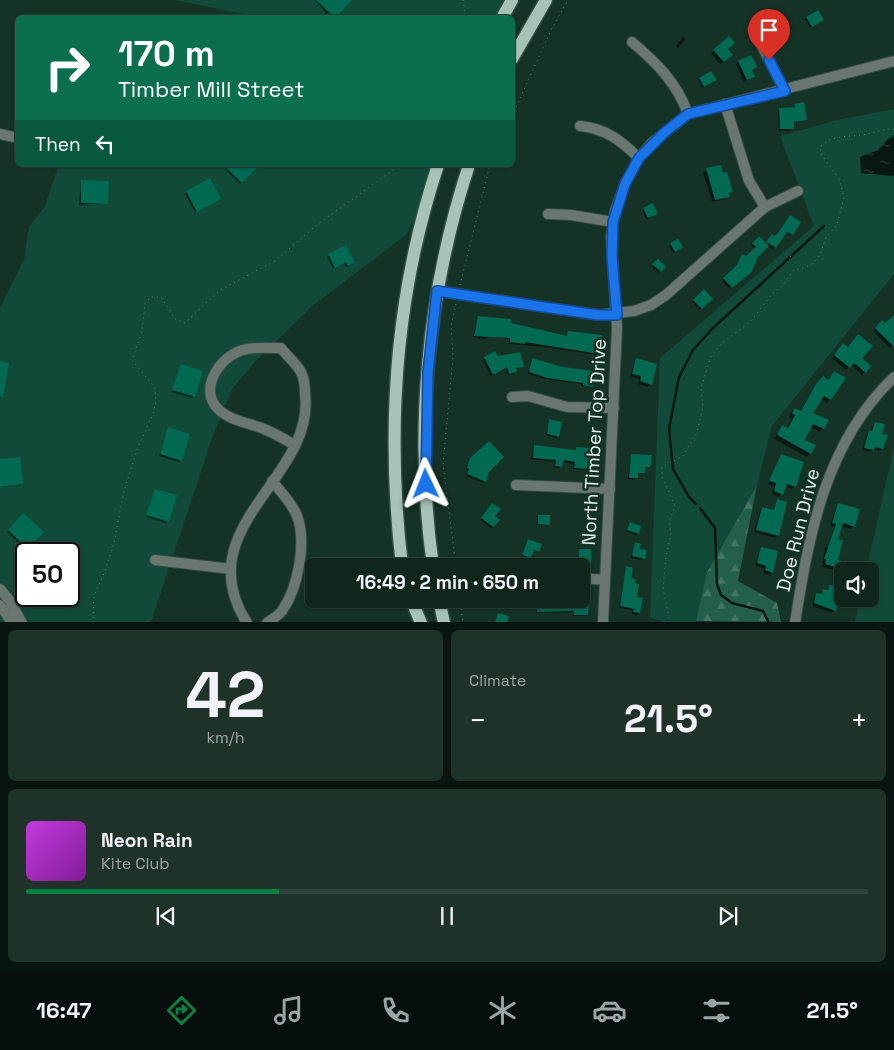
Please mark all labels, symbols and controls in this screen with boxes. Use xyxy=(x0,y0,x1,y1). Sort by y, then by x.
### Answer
pin xyxy=(748,9,790,60)
icon: arrive xyxy=(755,16,783,44)
text: 170 m xyxy=(118,32,215,76)
icon: right xyxy=(35,35,100,100)
text: Timber Mill Street xyxy=(118,75,304,103)
icon: left xyxy=(91,130,119,158)
text: Then xyxy=(35,132,81,157)
street label: North Timber Top Drive xyxy=(576,338,612,546)
position arrow xyxy=(399,457,451,509)
street label: Doe Run Drive xyxy=(771,466,825,594)
speed limit sign: 50 xyxy=(15,542,80,607)
map controls xyxy=(834,562,879,607)
button: sound xyxy=(834,562,879,607)
text: 16:49 · 2 min · 650 m xyxy=(356,570,539,595)
text: 42 xyxy=(186,653,265,736)
text: Climate xyxy=(469,670,526,691)
text: 21.5° xyxy=(624,695,713,743)
text: − xyxy=(469,702,486,738)
text: + xyxy=(851,702,868,738)
text: km/h xyxy=(206,727,245,748)
text: Neon Rain xyxy=(101,828,193,853)
text: Kite Club xyxy=(101,853,170,874)
icon: previous xyxy=(152,902,180,930)
icon: pause xyxy=(433,902,461,930)
icon: next xyxy=(714,902,742,930)
icon: directions xyxy=(164,993,199,1028)
icon: music xyxy=(271,993,306,1028)
icon: phone xyxy=(378,993,413,1028)
icon: climate xyxy=(485,993,520,1028)
icon: car xyxy=(592,993,627,1028)
icon: filters xyxy=(699,993,734,1028)
text: 16:47 xyxy=(36,996,91,1024)
text: 21.5° xyxy=(806,996,858,1024)

